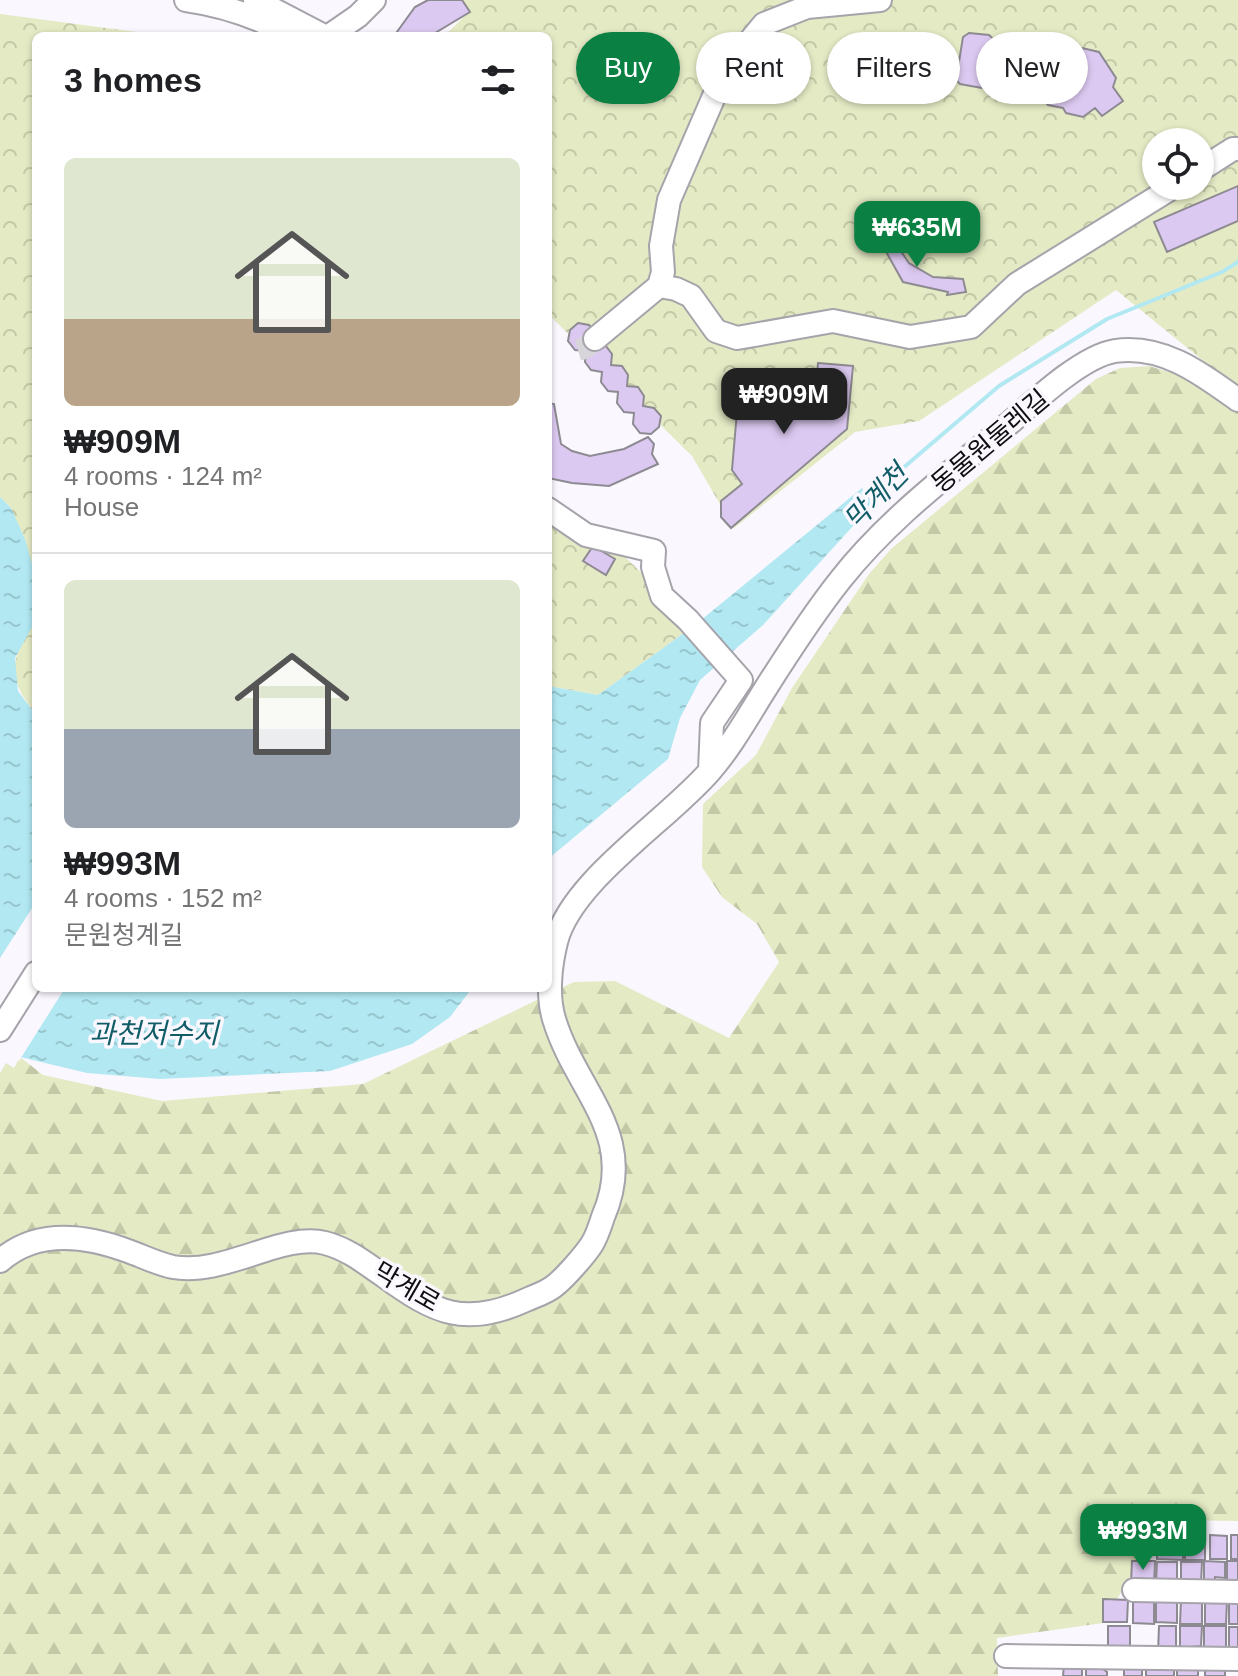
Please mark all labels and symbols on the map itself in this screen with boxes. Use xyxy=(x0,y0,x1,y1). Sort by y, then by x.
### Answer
pin: ₩635M xyxy=(861,201,973,269)
pin: ₩909M xyxy=(728,368,840,436)
street label: 동물원둘레길 xyxy=(925,383,1055,499)
water label: 막계천 xyxy=(838,456,916,536)
water label: 과천저수지 xyxy=(90,1018,221,1049)
street label: 막계로 xyxy=(368,1256,446,1318)
pin: ₩993M xyxy=(1087,1504,1199,1572)

